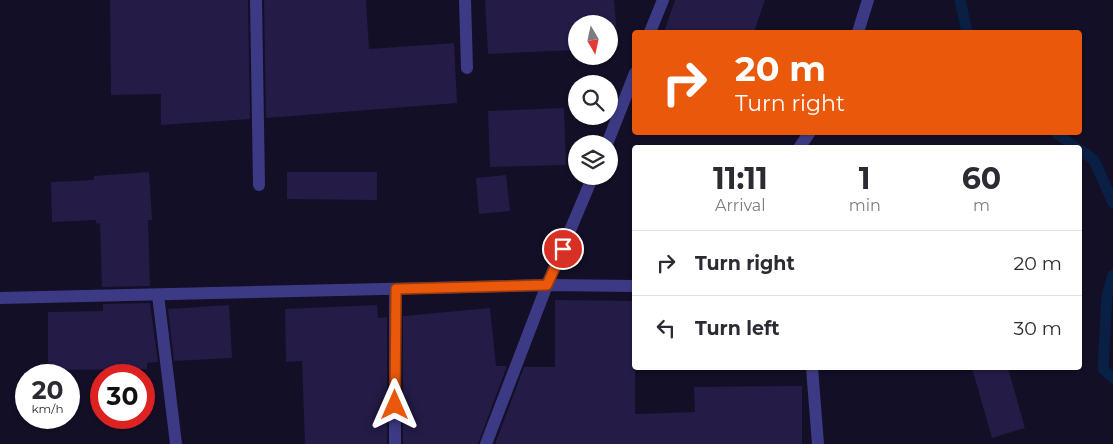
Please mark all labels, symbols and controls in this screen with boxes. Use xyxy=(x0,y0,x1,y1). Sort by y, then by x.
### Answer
north arrow xyxy=(568,15,618,65)
map controls xyxy=(568,15,618,185)
text: 20 m xyxy=(735,47,826,90)
icon: right xyxy=(652,50,717,115)
button: search xyxy=(568,75,618,125)
text: Turn right xyxy=(735,90,845,117)
button: layers xyxy=(568,135,618,185)
text: 11:11 xyxy=(713,160,768,197)
text: 1 xyxy=(859,160,871,197)
text: 60 xyxy=(962,160,1001,197)
text: Arrival xyxy=(715,196,766,215)
text: min xyxy=(849,196,881,215)
text: m xyxy=(973,196,990,215)
pin xyxy=(542,228,584,270)
icon: arrive xyxy=(549,235,577,263)
icon: right xyxy=(652,249,680,277)
text: Turn right xyxy=(695,252,795,275)
text: 20 m xyxy=(1014,252,1062,275)
icon: left xyxy=(652,314,680,342)
text: Turn left xyxy=(695,317,780,340)
text: 30 m xyxy=(1014,317,1062,340)
speed limit sign: 30 xyxy=(90,364,155,429)
text: 20 xyxy=(32,375,63,405)
position arrow xyxy=(368,378,420,430)
text: km/h xyxy=(31,401,64,416)

